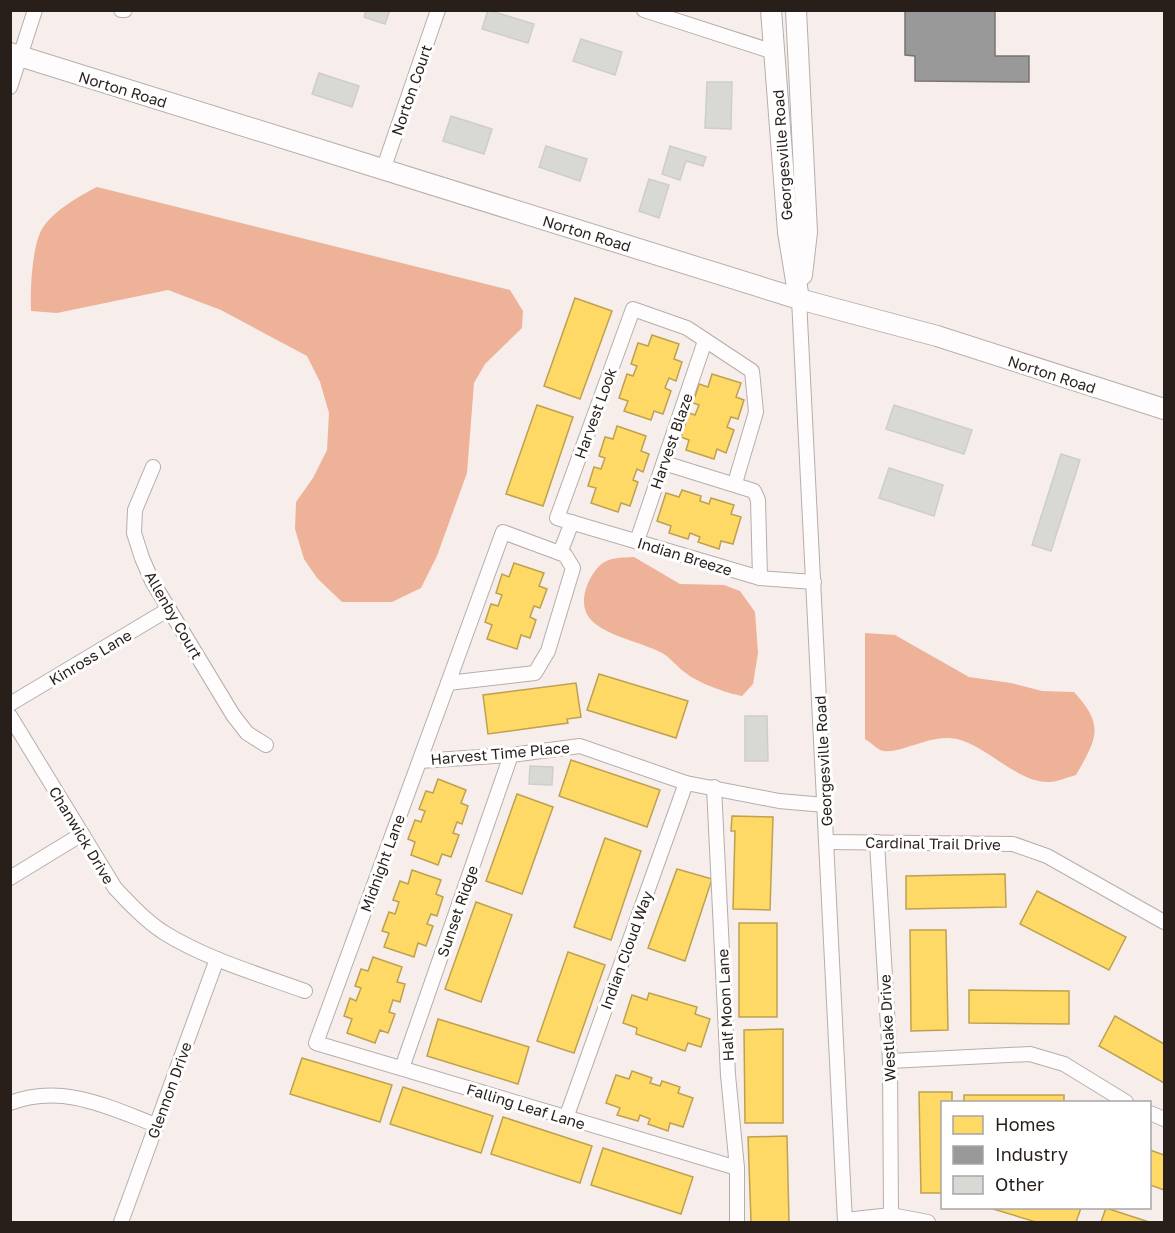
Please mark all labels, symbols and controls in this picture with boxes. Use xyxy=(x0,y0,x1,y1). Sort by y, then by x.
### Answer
street label: Norton Court xyxy=(387,42,435,138)
street label: Norton Road xyxy=(77,67,169,111)
street label: Georgesville Road xyxy=(768,89,796,221)
street label: Norton Road xyxy=(541,211,633,255)
street label: Norton Road xyxy=(1006,351,1098,397)
street label: Harvest Look xyxy=(570,365,620,461)
street label: Harvest Blaze xyxy=(646,390,696,491)
street label: Indian Breeze xyxy=(635,533,735,579)
street label: Allenby Court xyxy=(142,568,206,662)
street label: Kinross Lane xyxy=(45,625,135,689)
street label: Georgesville Road xyxy=(811,695,835,827)
street label: Harvest Time Place xyxy=(430,738,571,768)
street label: Chanwick Drive xyxy=(46,783,118,887)
street label: Midnight Lane xyxy=(356,811,408,914)
street label: Cardinal Trail Drive xyxy=(865,833,1001,853)
street label: Sunset Ridge xyxy=(433,863,481,959)
street label: Indian Cloud Way xyxy=(596,888,656,1012)
street label: Half Moon Lane xyxy=(713,948,737,1062)
street label: Westlake Drive xyxy=(875,974,899,1082)
street label: Glennon Drive xyxy=(143,1039,195,1141)
street label: Falling Leaf Lane xyxy=(465,1079,588,1133)
legend xyxy=(941,1101,1151,1209)
text: Homes xyxy=(995,1113,1055,1135)
text: Industry xyxy=(995,1143,1068,1165)
text: Other xyxy=(995,1173,1044,1195)

